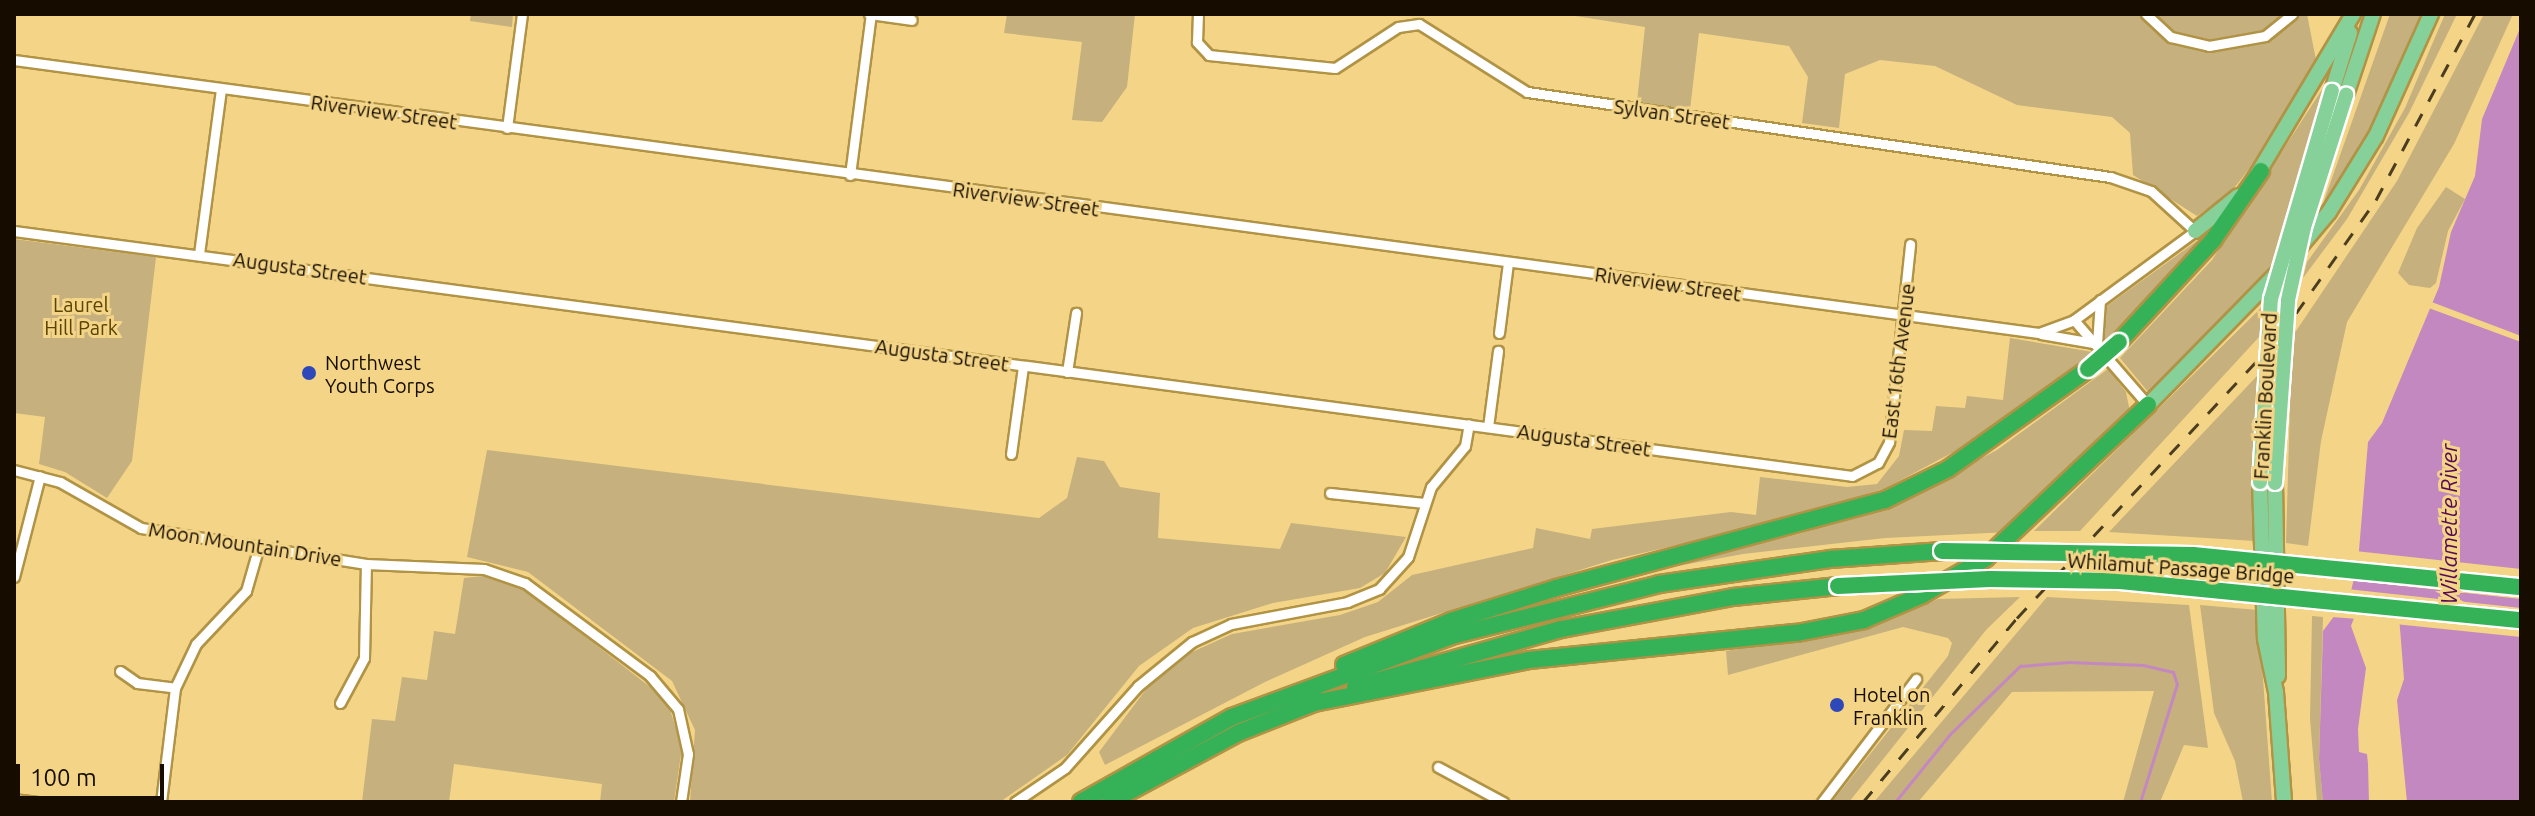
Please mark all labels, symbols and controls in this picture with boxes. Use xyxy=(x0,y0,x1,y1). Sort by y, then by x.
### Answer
street label: Riverview Street xyxy=(309,90,459,134)
street label: Sylvan Street xyxy=(1612,94,1732,134)
street label: Riverview Street xyxy=(951,177,1101,221)
street label: Augusta Street xyxy=(232,247,368,289)
street label: Riverview Street xyxy=(1593,262,1743,306)
street label: East 16th Avenue xyxy=(1877,282,1919,440)
park label: Laurel Hill Park xyxy=(44,293,118,340)
street label: Franklin Boulevard xyxy=(2249,312,2281,480)
street label: Augusta Street xyxy=(874,334,1010,376)
place label: Northwest Youth Corps xyxy=(325,350,435,397)
marker: Northwest Youth Corps xyxy=(300,364,318,382)
street label: Augusta Street xyxy=(1516,419,1652,461)
water label: Willamette River xyxy=(2436,444,2462,604)
street label: Moon Mountain Drive xyxy=(147,517,343,571)
street label: Whilamut Passage Bridge xyxy=(2067,548,2295,588)
place label: Hotel on Franklin xyxy=(1853,682,1930,729)
marker: Hotel on Franklin xyxy=(1828,696,1846,714)
scale bar xyxy=(20,748,168,798)
text: 100 m xyxy=(30,764,97,791)

